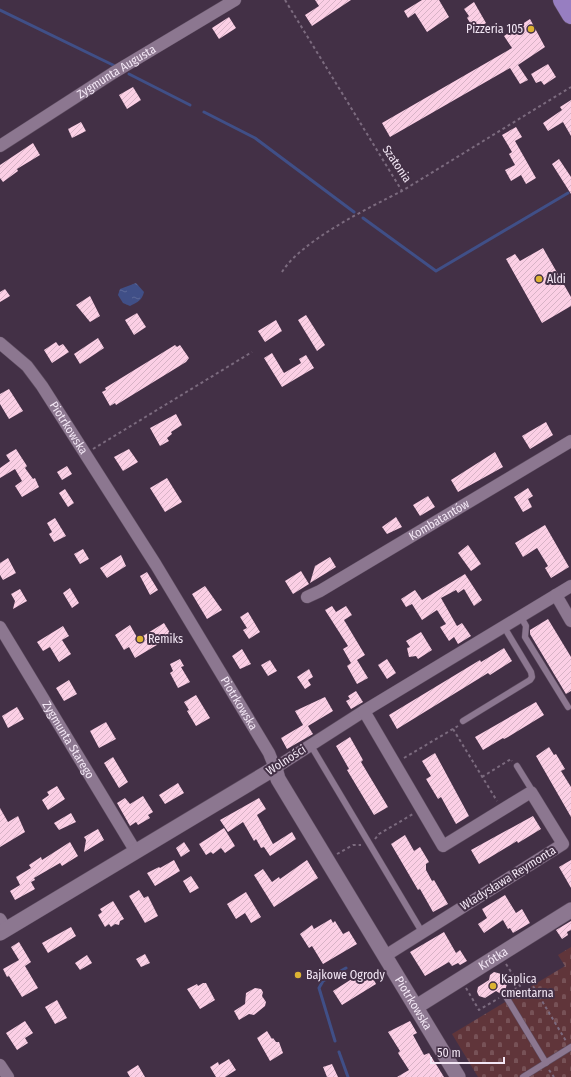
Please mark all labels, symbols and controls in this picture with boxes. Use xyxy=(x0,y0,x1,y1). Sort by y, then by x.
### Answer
place label: Pizzeria 105 xyxy=(466,22,523,36)
marker: Pizzeria 105 xyxy=(526,24,536,34)
street label: Zygmunta Augusta xyxy=(74,42,158,101)
street label: Szatonia xyxy=(380,143,414,185)
place label: Aldi xyxy=(547,272,566,286)
marker: Aldi xyxy=(534,274,544,284)
street label: Piotrkowska xyxy=(47,399,91,457)
street label: Kombatantów xyxy=(406,496,472,543)
place label: Remiks xyxy=(148,632,183,646)
marker: Remiks xyxy=(135,634,145,644)
street label: Piotrkowska xyxy=(218,674,261,733)
street label: Zygmunta Starego xyxy=(40,699,97,781)
street label: Wolności xyxy=(264,742,308,778)
street label: Władysława Reymonta xyxy=(458,843,558,913)
street label: Krótka xyxy=(476,944,510,973)
place label: Bajkowe Ogrody xyxy=(306,968,386,982)
marker: Bajkowe Ogrody xyxy=(293,970,303,980)
place label: Kaplica cmentarna xyxy=(501,972,554,1000)
street label: Piotrkowska xyxy=(392,974,435,1033)
marker: Kaplica cmentarna xyxy=(488,981,498,991)
scale bar xyxy=(431,1039,504,1065)
text: 50 m xyxy=(437,1046,461,1060)

